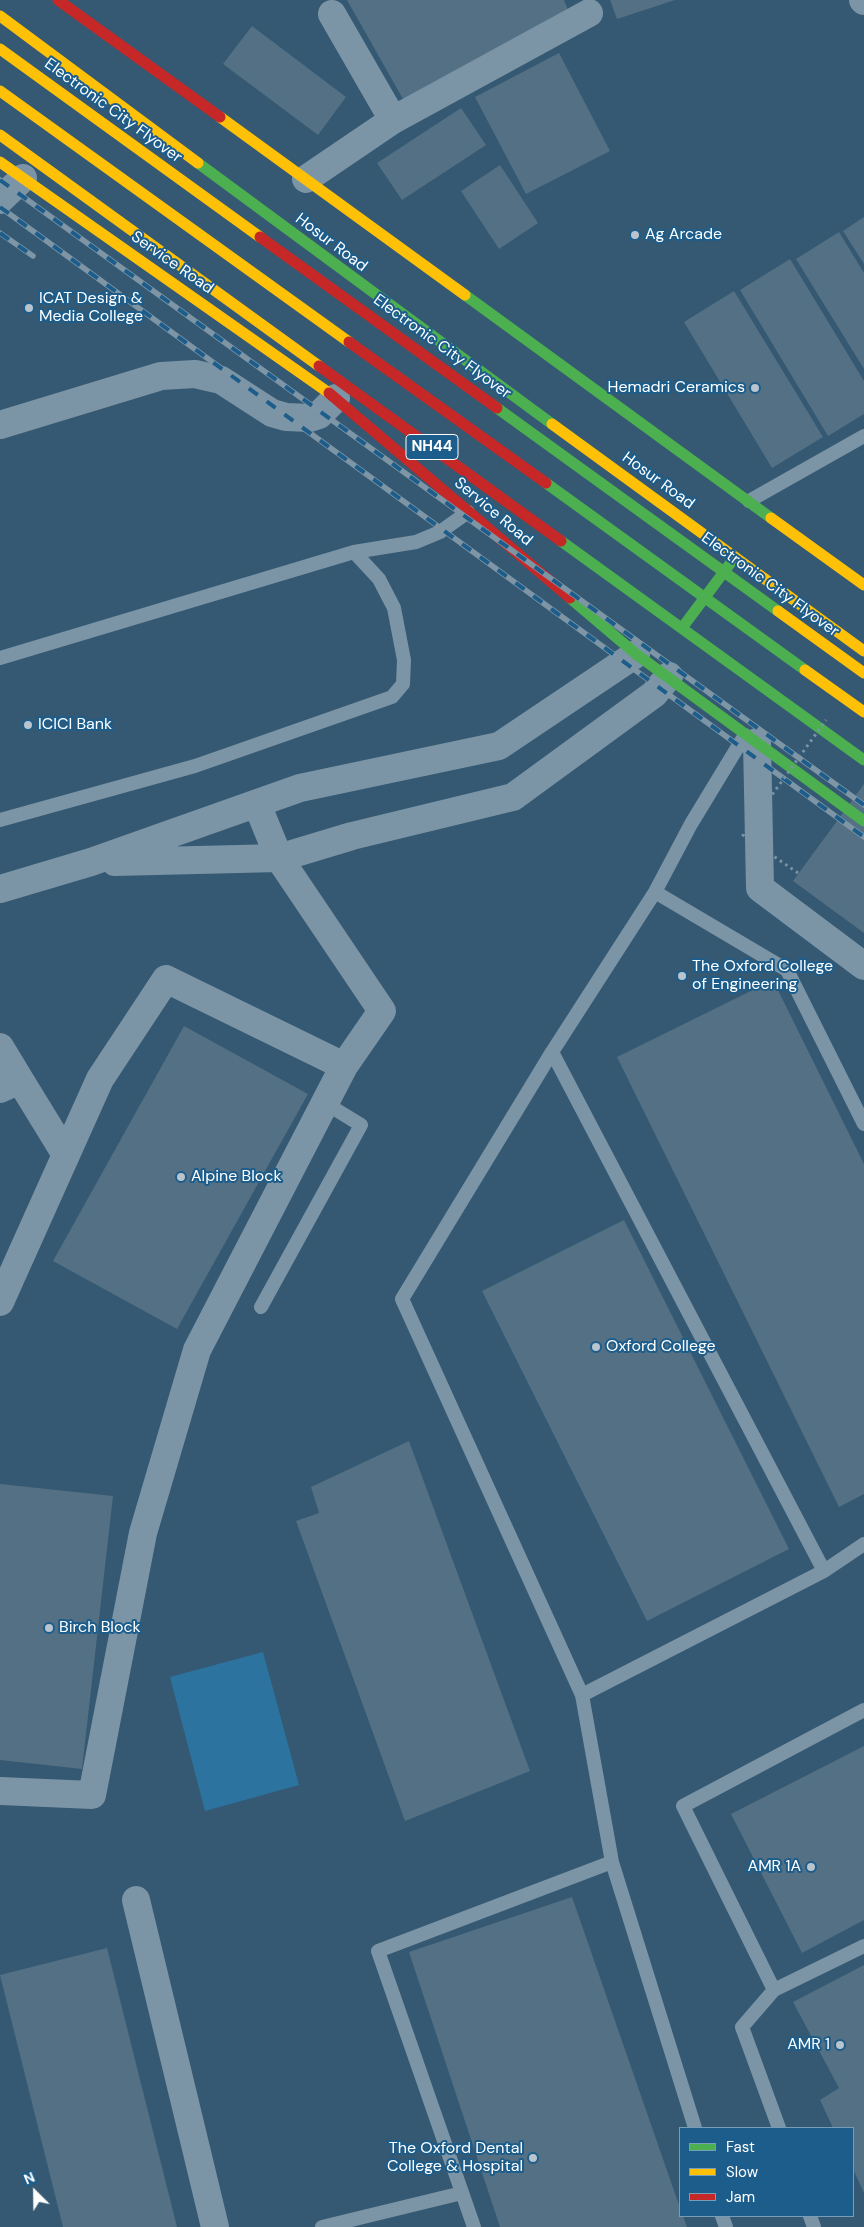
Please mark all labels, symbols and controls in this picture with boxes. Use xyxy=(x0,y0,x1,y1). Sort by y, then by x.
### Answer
street label: Electronic City Flyover xyxy=(40,55,186,167)
street label: Hosur Road xyxy=(291,210,371,276)
place label: Ag Arcade xyxy=(645,225,722,245)
street label: Service Road xyxy=(127,228,217,298)
marker: Ag Arcade xyxy=(629,229,641,241)
place label: ICAT Design & Media College xyxy=(39,289,143,327)
street label: Electronic City Flyover xyxy=(369,291,515,403)
marker: ICAT Design & Media College xyxy=(23,302,35,314)
place label: Hemadri Ceramics xyxy=(608,378,745,398)
marker: Hemadri Ceramics xyxy=(749,382,761,394)
road number: NH44 xyxy=(406,434,458,460)
street label: Hosur Road xyxy=(618,448,698,514)
street label: Service Road xyxy=(450,474,536,550)
street label: Electronic City Flyover xyxy=(697,529,843,641)
place label: ICICI Bank xyxy=(38,715,112,735)
marker: ICICI Bank xyxy=(22,719,34,731)
place label: The Oxford College of Engineering xyxy=(692,957,833,995)
marker: The Oxford College of Engineering xyxy=(676,970,688,982)
place label: Alpine Block xyxy=(191,1167,281,1187)
marker: Alpine Block xyxy=(175,1171,187,1183)
place label: Oxford College xyxy=(606,1337,716,1357)
marker: Oxford College xyxy=(590,1341,602,1353)
place label: Birch Block xyxy=(59,1618,141,1638)
marker: Birch Block xyxy=(43,1622,55,1634)
place label: AMR 1A xyxy=(748,1857,801,1877)
marker: AMR 1A xyxy=(805,1861,817,1873)
place label: AMR 1 xyxy=(787,2035,830,2055)
marker: AMR 1 xyxy=(834,2039,846,2051)
legend xyxy=(679,2127,854,2217)
text: Fast xyxy=(726,2137,755,2157)
place label: The Oxford Dental College & Hospital xyxy=(387,2139,523,2177)
marker: The Oxford Dental College & Hospital xyxy=(527,2152,539,2164)
text: Slow xyxy=(726,2162,758,2182)
north arrow xyxy=(10,2167,60,2217)
text: N xyxy=(21,2168,37,2188)
text: Jam xyxy=(726,2187,755,2207)

